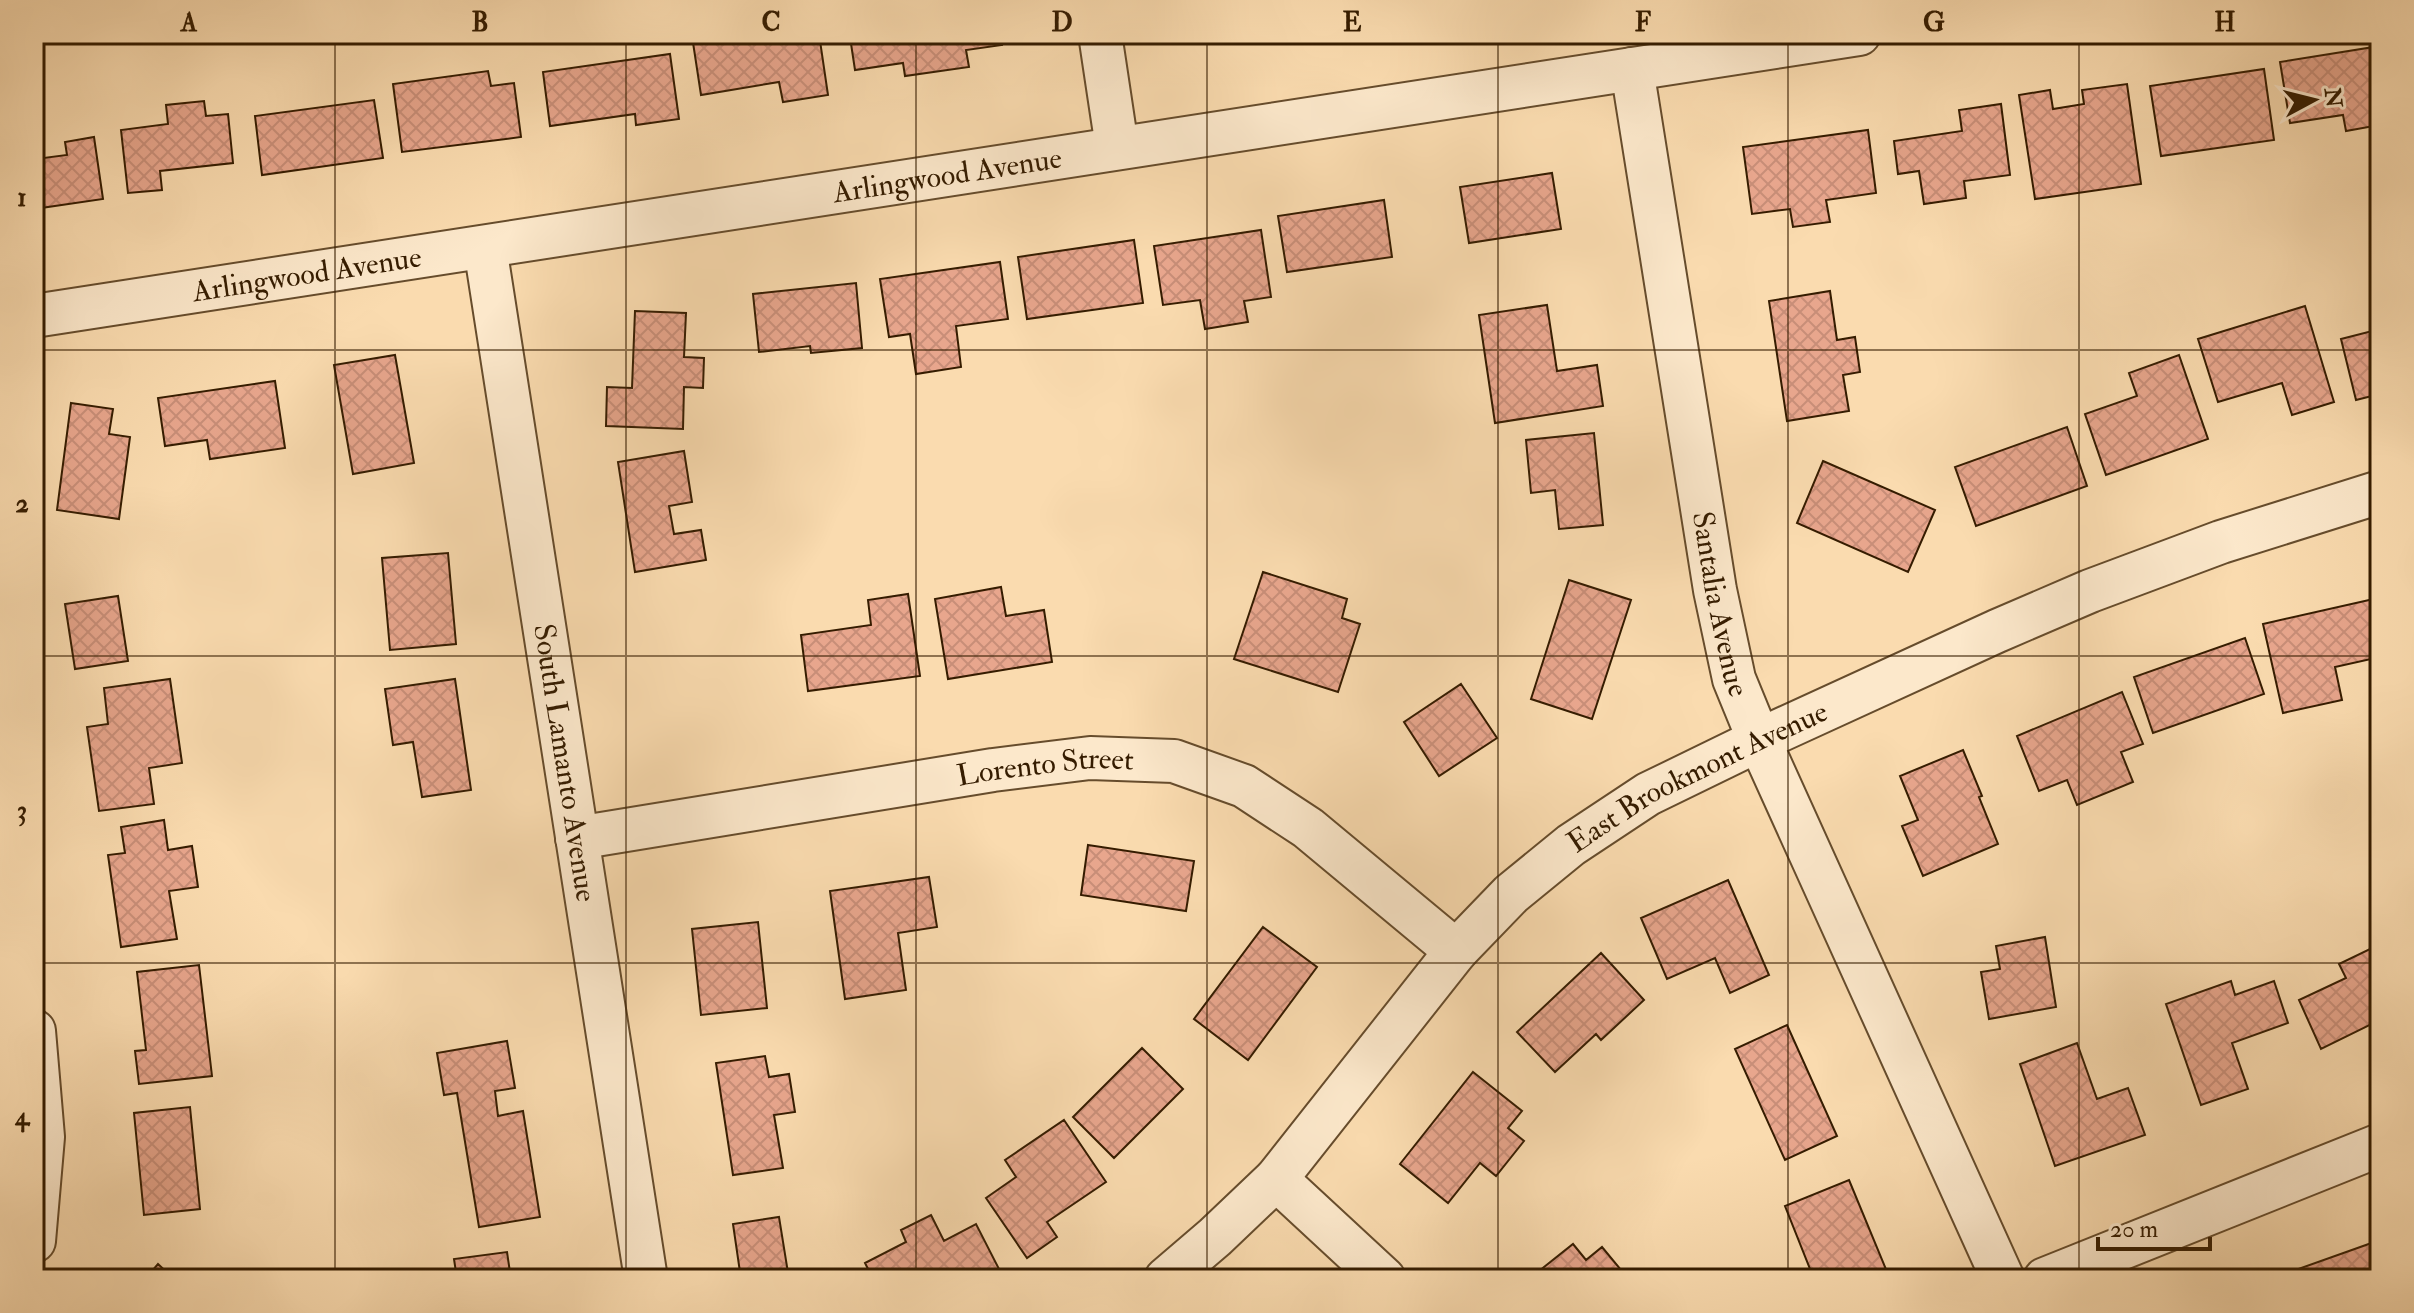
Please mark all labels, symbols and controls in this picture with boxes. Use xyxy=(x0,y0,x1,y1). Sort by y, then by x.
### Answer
text: A xyxy=(180,7,198,39)
text: B xyxy=(471,7,489,39)
text: C xyxy=(761,7,781,39)
text: D xyxy=(1051,7,1073,39)
text: E xyxy=(1343,7,1362,39)
text: F xyxy=(1635,7,1652,39)
text: G xyxy=(1923,7,1945,39)
text: H xyxy=(2214,7,2236,39)
north arrow xyxy=(2274,60,2354,140)
text: N xyxy=(2318,85,2348,109)
street label: Arlingwood Avenue xyxy=(829,139,1064,211)
text: 1 xyxy=(17,182,27,214)
street label: Arlingwood Avenue xyxy=(189,238,424,310)
text: 2 xyxy=(15,488,29,520)
street label: Santalia Avenue xyxy=(1684,509,1757,702)
street label: South Lamanto Avenue xyxy=(525,621,605,904)
street label: East Brookmont Avenue xyxy=(1560,693,1833,861)
street label: Lorento Street xyxy=(954,740,1135,795)
text: 3 xyxy=(17,795,27,827)
text: 4 xyxy=(14,1101,31,1133)
scale bar xyxy=(2098,1201,2210,1251)
text: 20 m xyxy=(2110,1214,2159,1245)

